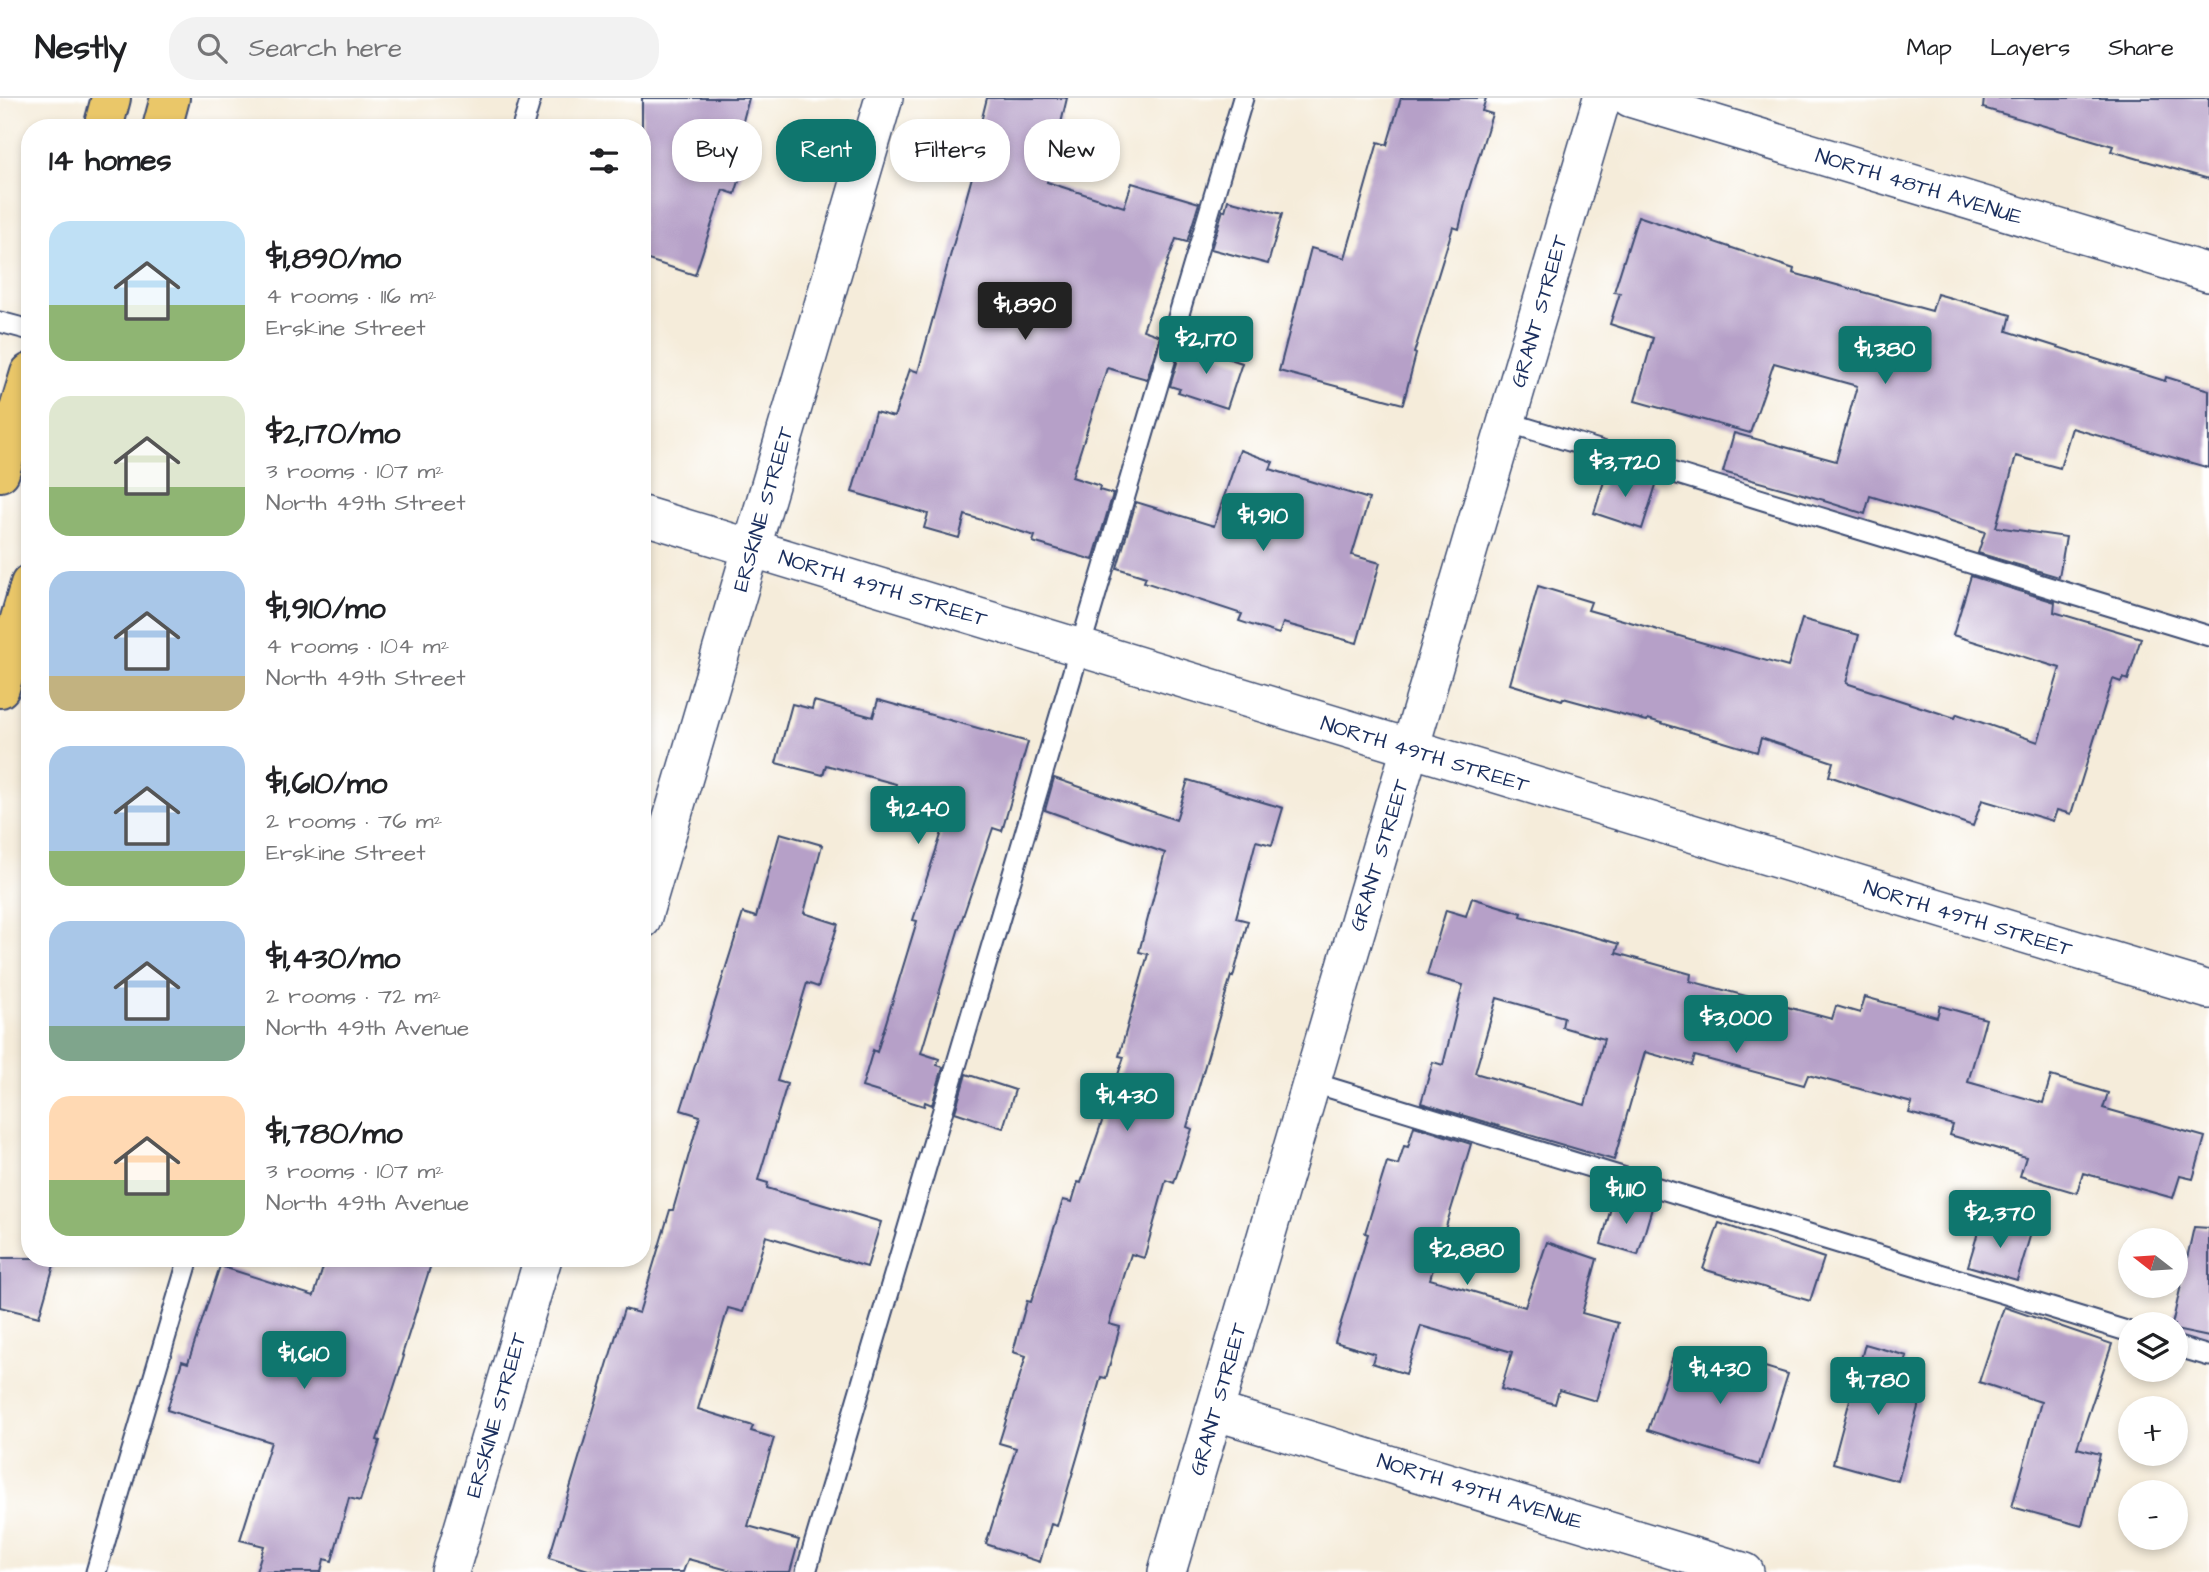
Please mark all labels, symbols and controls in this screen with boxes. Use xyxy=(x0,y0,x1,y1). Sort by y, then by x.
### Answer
search box xyxy=(169,17,659,80)
text: Nestly xyxy=(35,25,127,71)
icon: search xyxy=(193,29,231,67)
text: Search here xyxy=(249,30,402,66)
text: Map xyxy=(1907,31,1952,65)
text: Layers xyxy=(1990,31,2070,65)
text: Share xyxy=(2108,31,2174,65)
chip: Buy xyxy=(672,119,762,182)
chip: Rent xyxy=(776,119,876,182)
chip: Filters xyxy=(890,119,1010,182)
chip: New xyxy=(1024,119,1120,182)
text: 14 homes xyxy=(49,140,172,182)
street label: NORTH 48TH AVENUE xyxy=(1812,141,2026,232)
icon: filters xyxy=(585,142,623,180)
street label: GRANT STREET xyxy=(1504,231,1575,391)
text: $1,890/mo xyxy=(266,238,401,280)
icon: home xyxy=(105,249,189,333)
text: 4 rooms · 116 m² xyxy=(266,280,437,312)
pin: $1,890 xyxy=(968,282,1082,342)
text: $1,890 xyxy=(994,289,1056,321)
text: Erskine Street xyxy=(266,312,426,344)
pin: $2,170 xyxy=(1149,316,1263,376)
text: $2,170 xyxy=(1175,323,1237,355)
pin: $1,380 xyxy=(1828,327,1942,386)
text: $1,380 xyxy=(1855,333,1915,365)
text: $2,170/mo xyxy=(266,413,400,455)
street label: ERSKINE STREET xyxy=(726,422,801,595)
icon: home xyxy=(105,424,189,508)
pin: $3,720 xyxy=(1568,440,1682,499)
text: $3,720 xyxy=(1590,446,1660,478)
text: 3 rooms · 107 m² xyxy=(266,455,444,487)
text: North 49th Street xyxy=(266,487,466,519)
pin: $1,910 xyxy=(1206,494,1320,553)
text: $1,910 xyxy=(1238,500,1288,532)
street label: NORTH 49TH STREET xyxy=(775,543,991,634)
text: $1,910/mo xyxy=(266,588,386,630)
icon: home xyxy=(105,599,189,683)
text: 4 rooms · 104 m² xyxy=(266,630,449,662)
text: North 49th Street xyxy=(266,662,466,694)
street label: NORTH 49TH STREET xyxy=(1317,709,1533,800)
text: $1,610/mo xyxy=(266,763,387,805)
icon: home xyxy=(105,774,189,858)
street label: GRANT STREET xyxy=(1343,775,1417,935)
pin: $1,240 xyxy=(861,786,975,846)
text: $1,240 xyxy=(886,793,950,825)
text: 2 rooms · 76 m² xyxy=(266,805,442,837)
text: Erskine Street xyxy=(266,837,426,869)
street label: NORTH 49TH STREET xyxy=(1860,873,2076,964)
text: $1,430/mo xyxy=(266,938,400,980)
icon: home xyxy=(105,949,189,1033)
text: 2 rooms · 72 m² xyxy=(266,980,441,1012)
pin: $3,000 xyxy=(1679,996,1793,1055)
text: $3,000 xyxy=(1700,1002,1772,1034)
text: North 49th Avenue xyxy=(266,1012,469,1044)
pin: $1,430 xyxy=(1070,1074,1184,1133)
text: $1,430 xyxy=(1096,1080,1158,1112)
text: $1,780/mo xyxy=(266,1113,403,1155)
icon: home xyxy=(105,1124,189,1208)
text: 3 rooms · 107 m² xyxy=(266,1155,444,1187)
pin: $1,110 xyxy=(1569,1166,1683,1226)
text: $1,110 xyxy=(1606,1173,1646,1205)
text: North 49th Avenue xyxy=(266,1187,469,1219)
pin: $2,370 xyxy=(1943,1190,2057,1250)
text: $2,370 xyxy=(1965,1197,2035,1229)
pin: $2,880 xyxy=(1410,1228,1524,1287)
north arrow xyxy=(2118,1228,2188,1298)
map controls xyxy=(2118,1228,2188,1550)
text: $2,880 xyxy=(1430,1234,1504,1266)
button: layers xyxy=(2118,1312,2188,1382)
street label: GRANT STREET xyxy=(1183,1319,1254,1479)
street label: ERSKINE STREET xyxy=(459,1328,534,1501)
pin: $1,610 xyxy=(247,1332,361,1391)
text: $1,610 xyxy=(278,1338,330,1370)
pin: $1,430 xyxy=(1663,1346,1777,1406)
text: $1,430 xyxy=(1689,1353,1751,1385)
pin: $1,780 xyxy=(1821,1358,1935,1417)
text: $1,780 xyxy=(1846,1364,1910,1396)
button: + xyxy=(2118,1396,2188,1466)
street label: NORTH 49TH AVENUE xyxy=(1374,1446,1587,1537)
button: − xyxy=(2118,1480,2188,1550)

